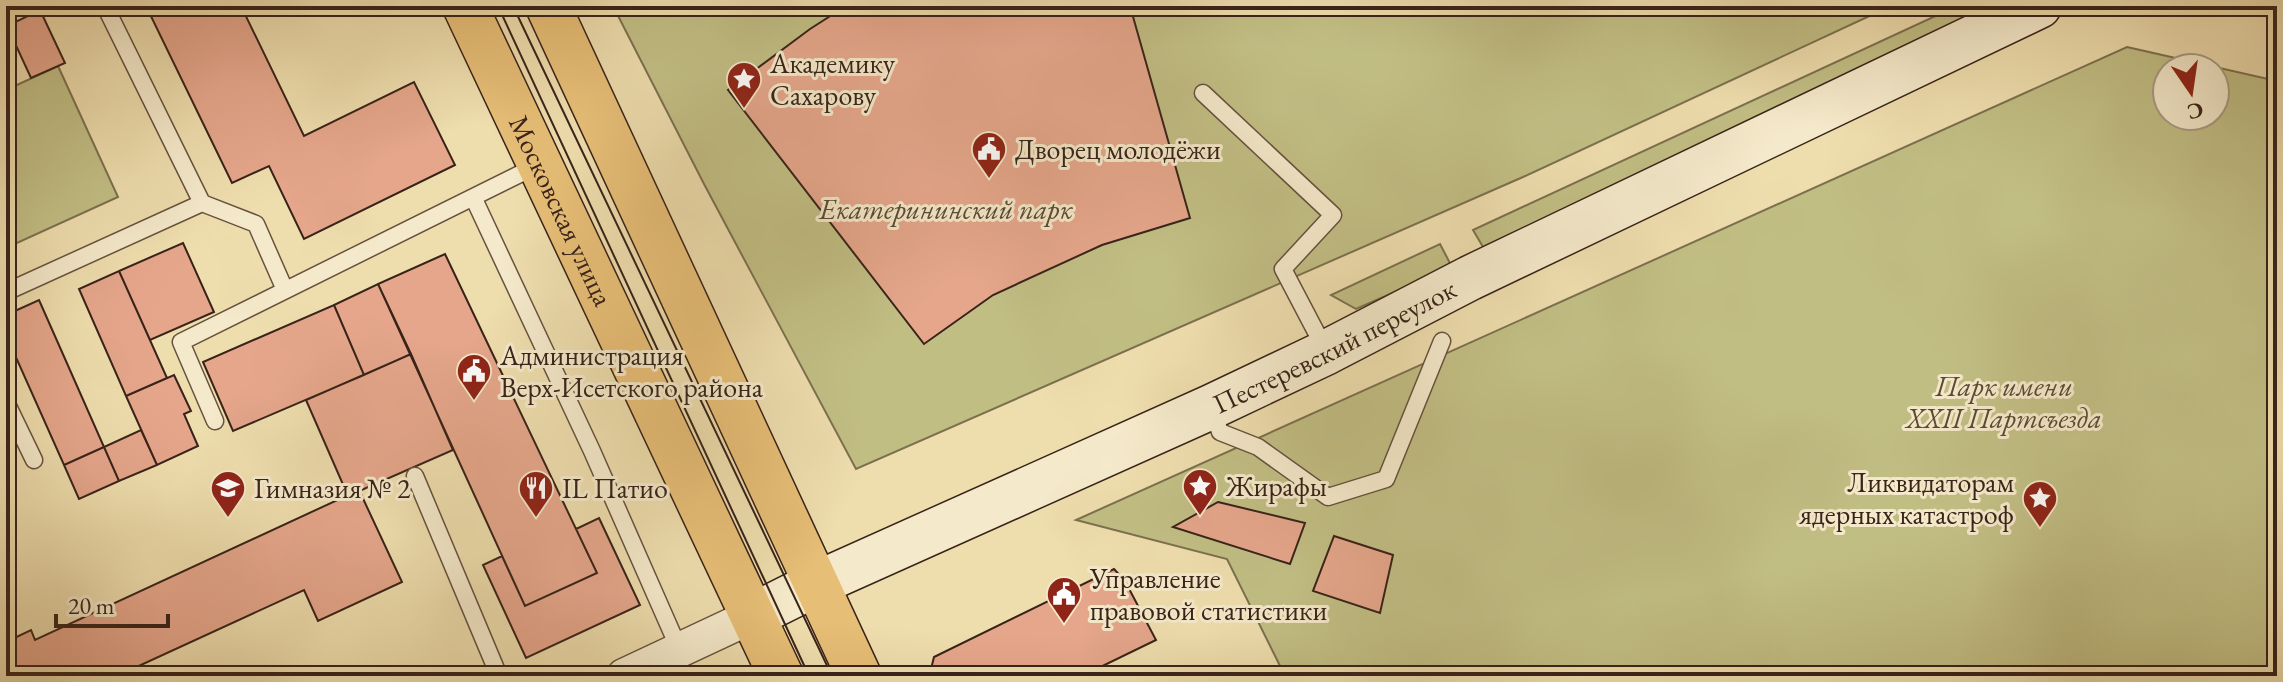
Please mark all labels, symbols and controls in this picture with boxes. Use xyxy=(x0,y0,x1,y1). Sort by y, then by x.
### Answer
place label: Академику Сахарову xyxy=(769,45,896,113)
north arrow xyxy=(2151,52,2231,132)
place icon: Академику Сахарову xyxy=(725,60,763,110)
text: С xyxy=(2185,95,2206,127)
street label: Московская улица xyxy=(501,109,622,312)
public building icon: Дворец молодёжи xyxy=(970,130,1008,180)
place label: Дворец молодёжи xyxy=(1015,131,1221,167)
park label: Екатерининский парк xyxy=(818,191,1073,227)
street label: Пестеревский переулок xyxy=(1207,270,1462,422)
place label: Администрация Верх-Исетского района xyxy=(499,337,764,405)
public building icon: Администрация Верх-Исетского района xyxy=(455,352,493,402)
park label: Парк имени XXII Партсъезда xyxy=(1904,368,2102,436)
place label: Ликвидаторам ядерных катастроф xyxy=(1799,464,2014,532)
place icon: Жирафы xyxy=(1181,467,1219,517)
place label: Жирафы xyxy=(1225,468,1327,504)
school or university icon: Гимназия № 2 xyxy=(209,469,247,519)
restaurant icon: IL Патио xyxy=(517,469,555,519)
place label: Гимназия № 2 xyxy=(254,470,411,506)
place label: IL Патио xyxy=(562,470,668,506)
place icon: Ликвидаторам ядерных катастроф xyxy=(2021,479,2059,529)
place label: Управление правовой статистики xyxy=(1089,560,1327,628)
public building icon: Управление правовой статистики xyxy=(1045,575,1083,625)
scale bar xyxy=(56,578,168,628)
text: 20 m xyxy=(68,590,115,621)

